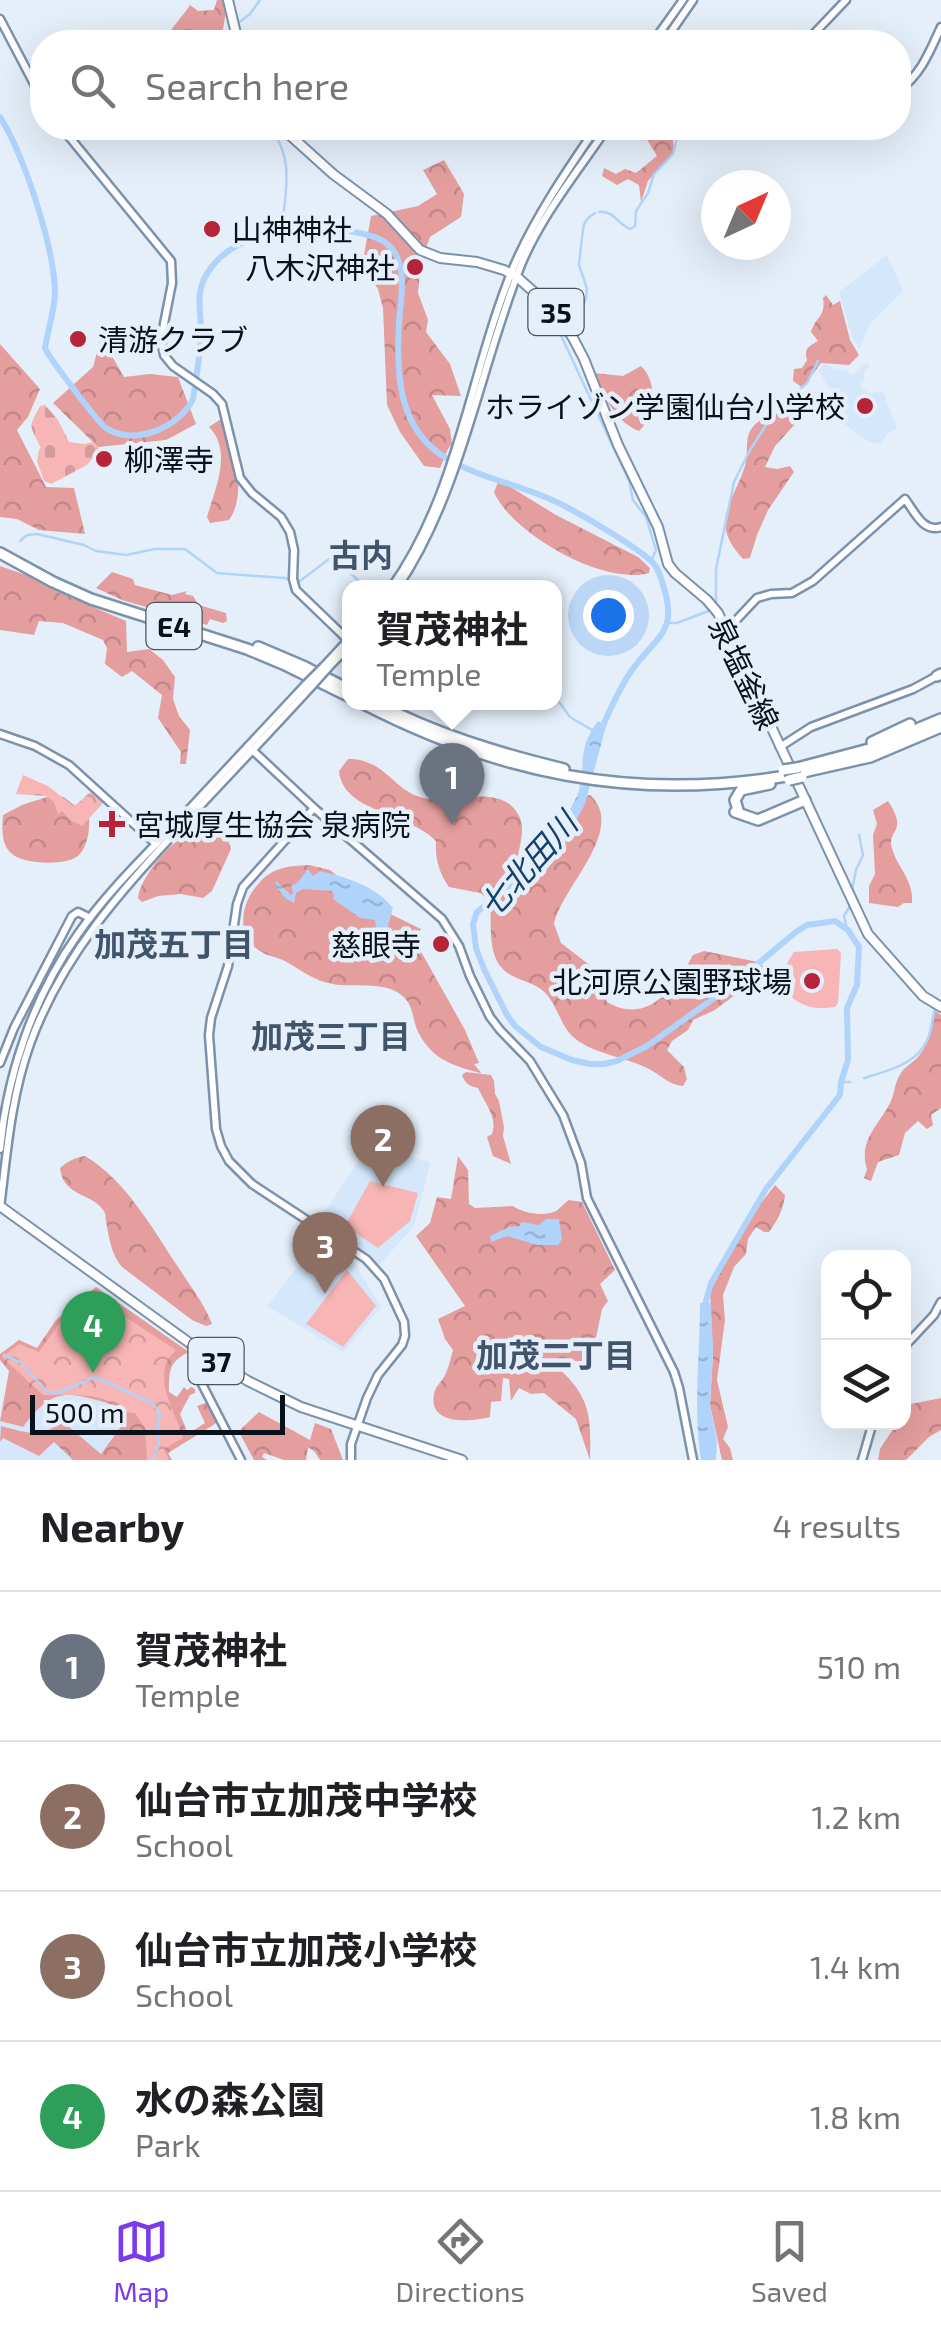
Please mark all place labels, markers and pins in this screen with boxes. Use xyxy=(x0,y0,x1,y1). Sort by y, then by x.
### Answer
place label: 山神神社 xyxy=(232,211,352,247)
marker: 山神神社 xyxy=(201,218,223,240)
place label: 八木沢神社 xyxy=(245,249,395,285)
marker: 八木沢神社 xyxy=(404,256,426,278)
place label: 清游クラブ xyxy=(98,321,248,357)
marker: 清游クラブ xyxy=(67,328,89,350)
place label: ホライゾン学園仙台小学校 xyxy=(485,388,845,424)
marker: ホライゾン学園仙台小学校 xyxy=(854,395,876,417)
place label: 柳澤寺 xyxy=(124,441,214,477)
marker: 柳澤寺 xyxy=(93,448,115,470)
pin: 1 xyxy=(420,742,484,825)
place label: 宮城厚生協会 泉病院 xyxy=(134,806,411,842)
marker: 宮城厚生協会 泉病院 xyxy=(99,811,125,837)
place label: 慈眼寺 xyxy=(331,926,421,962)
marker: 慈眼寺 xyxy=(430,933,452,955)
place label: 北河原公園野球場 xyxy=(552,963,792,999)
marker: 北河原公園野球場 xyxy=(801,970,823,992)
pin: 2 xyxy=(350,1104,416,1187)
pin: 3 xyxy=(292,1212,358,1294)
pin: 4 xyxy=(61,1290,126,1373)

